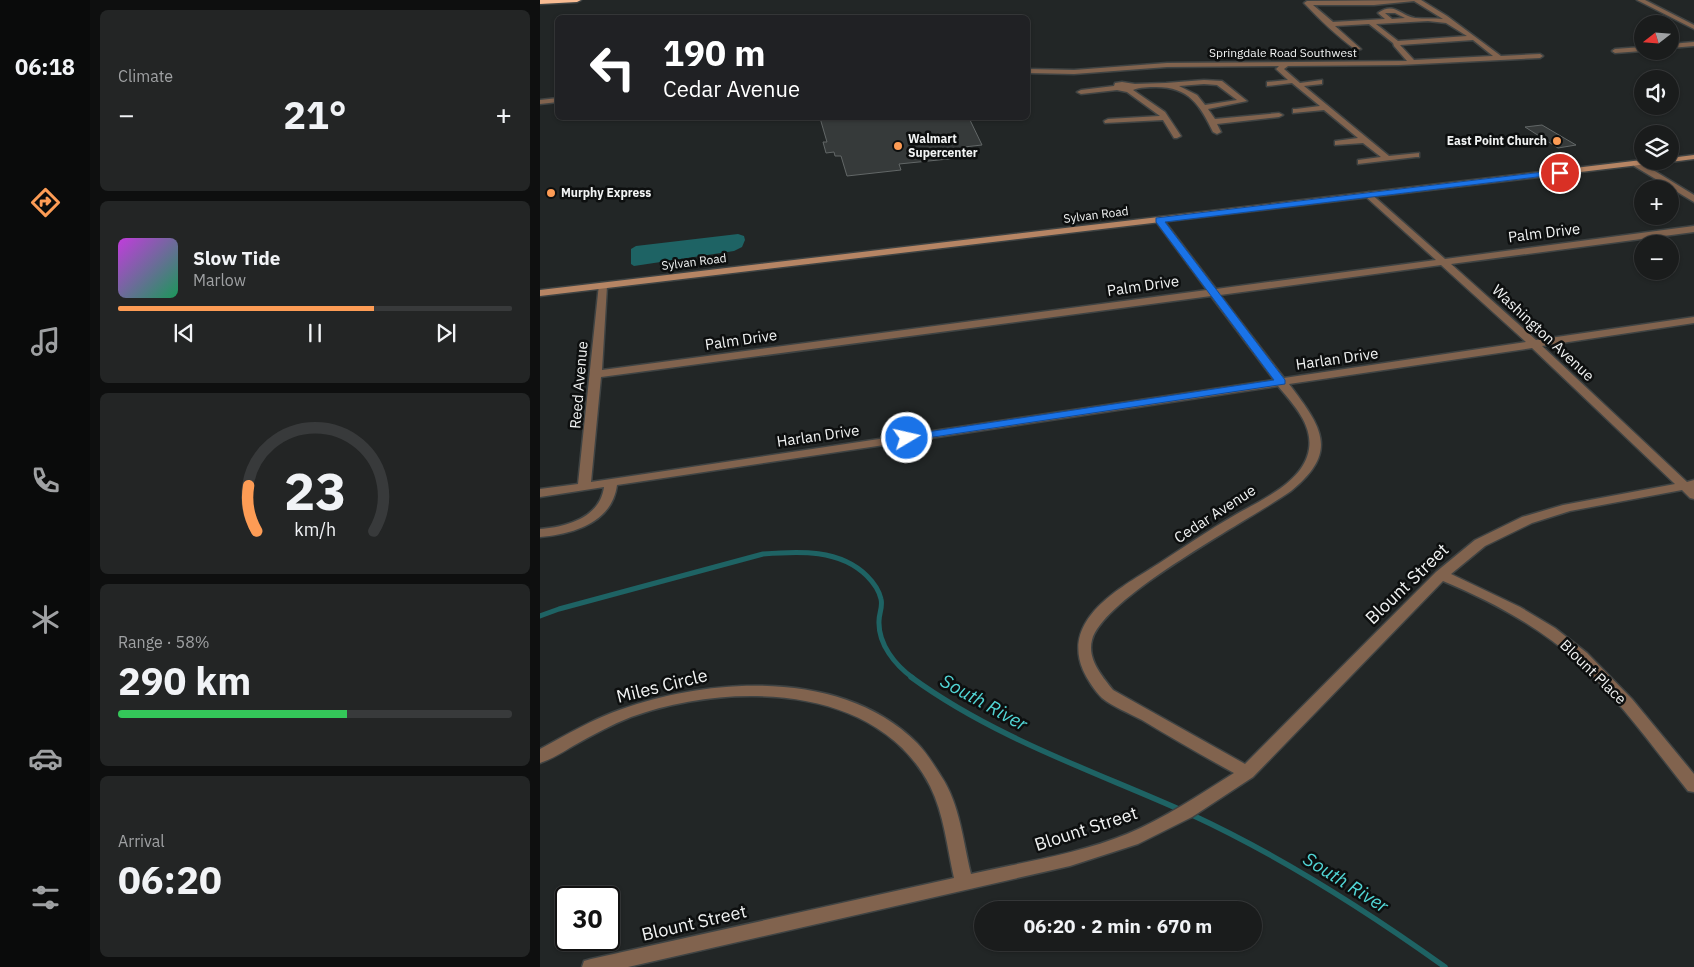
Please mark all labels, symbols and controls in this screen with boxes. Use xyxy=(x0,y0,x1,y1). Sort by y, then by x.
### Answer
north arrow xyxy=(1634,15,1679,60)
map controls xyxy=(1634,15,1679,280)
text: 190 m xyxy=(663,30,766,76)
icon: left xyxy=(580,35,645,100)
street label: Springdale Road Southwest xyxy=(1209,45,1357,60)
text: 06:18 xyxy=(15,52,75,81)
text: Climate xyxy=(118,66,173,86)
button: sound xyxy=(1634,70,1679,115)
text: Cedar Avenue xyxy=(663,74,800,103)
text: 21° xyxy=(283,90,347,139)
text: − xyxy=(118,96,135,133)
text: + xyxy=(495,96,512,133)
button: layers xyxy=(1634,125,1679,170)
place label: Walmart Supercenter xyxy=(908,131,978,160)
place label: East Point Church xyxy=(1447,133,1547,148)
marker: East Point Church xyxy=(1551,135,1563,147)
marker: Walmart Supercenter xyxy=(892,140,904,152)
pin xyxy=(1539,152,1581,194)
icon: arrive xyxy=(1546,159,1574,187)
button: + xyxy=(1634,180,1679,225)
icon: directions xyxy=(28,185,63,220)
place label: Murphy Express xyxy=(561,185,651,200)
marker: Murphy Express xyxy=(545,187,557,199)
street label: Sylvan Road xyxy=(1062,203,1129,226)
street label: Palm Drive xyxy=(1507,219,1581,246)
button: − xyxy=(1634,235,1679,280)
text: Slow Tide xyxy=(193,246,280,270)
street label: Sylvan Road xyxy=(660,250,727,273)
text: Marlow xyxy=(193,270,246,290)
street label: Palm Drive xyxy=(1106,271,1180,300)
street label: Washington Avenue xyxy=(1488,280,1598,385)
icon: previous xyxy=(170,319,198,347)
icon: pause xyxy=(301,319,329,347)
icon: next xyxy=(432,319,460,347)
icon: music xyxy=(28,324,63,359)
street label: Palm Drive xyxy=(704,325,778,354)
street label: Reed Avenue xyxy=(565,340,592,430)
street label: Harlan Drive xyxy=(1294,343,1379,374)
position arrow xyxy=(880,411,932,463)
street label: Harlan Drive xyxy=(775,420,860,451)
text: 23 xyxy=(284,457,346,524)
icon: phone xyxy=(28,463,63,498)
street label: Cedar Avenue xyxy=(1170,480,1259,547)
text: km/h xyxy=(294,518,336,541)
street label: Blount Street xyxy=(1360,538,1453,629)
icon: climate xyxy=(28,602,63,637)
text: Range · 58% xyxy=(118,632,210,652)
street label: Blount Place xyxy=(1556,635,1631,708)
text: 290 km xyxy=(118,656,251,705)
street label: Miles Circle xyxy=(614,663,710,708)
water label: South River xyxy=(936,668,1033,736)
icon: car xyxy=(28,741,63,776)
street label: Blount Street xyxy=(1031,801,1140,856)
text: Arrival xyxy=(118,831,165,851)
water label: South River xyxy=(1299,846,1394,918)
text: 06:20 xyxy=(118,855,222,904)
icon: filters xyxy=(28,880,63,915)
speed limit sign: 30 xyxy=(555,886,620,951)
street label: Blount Street xyxy=(639,899,749,946)
text: 06:20 · 2 min · 670 m xyxy=(1024,914,1212,938)

